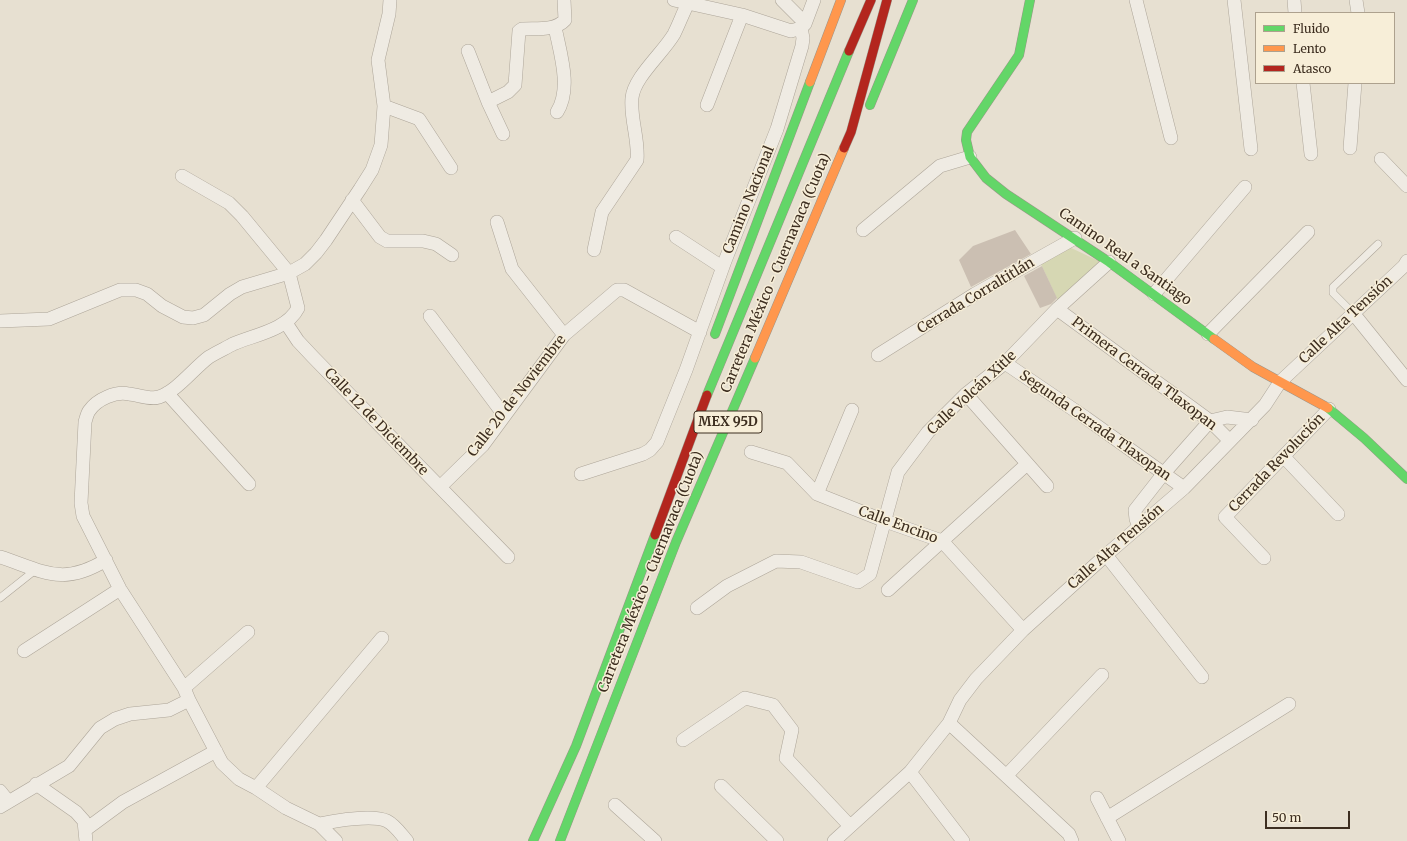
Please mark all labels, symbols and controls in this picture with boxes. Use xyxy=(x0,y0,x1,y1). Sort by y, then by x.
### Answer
legend xyxy=(1255,12,1395,84)
text: Fluido xyxy=(1293,21,1330,36)
text: Lento xyxy=(1293,41,1326,56)
text: Atasco xyxy=(1293,61,1331,76)
street label: Camino Nacional xyxy=(720,144,778,256)
street label: Carretera México - Cuernavaca (Cuota) xyxy=(718,151,834,395)
street label: Camino Real a Santiago xyxy=(1055,205,1195,309)
street label: Cerrada Corraltitlán xyxy=(914,254,1038,338)
street label: Calle Alta Tensión xyxy=(1296,273,1396,367)
street label: Primera Cerrada Tlaxopan xyxy=(1068,314,1220,434)
street label: Calle 20 de Noviembre xyxy=(464,332,570,460)
street label: Calle Volcán Xitle xyxy=(924,347,1020,439)
street label: Calle 12 de Diciembre xyxy=(321,365,431,479)
street label: Segunda Cerrada Tlaxopan xyxy=(1016,367,1174,485)
street label: Cerrada Revolución xyxy=(1226,410,1328,516)
road number: MEX 95D xyxy=(694,411,762,433)
street label: Carretera México - Cuernavaca (Cuota) xyxy=(595,449,707,695)
street label: Calle Alta Tensión xyxy=(1065,501,1167,593)
street label: Calle Encino xyxy=(856,503,940,547)
scale bar xyxy=(1267,803,1352,829)
text: 50 m xyxy=(1272,810,1301,825)

